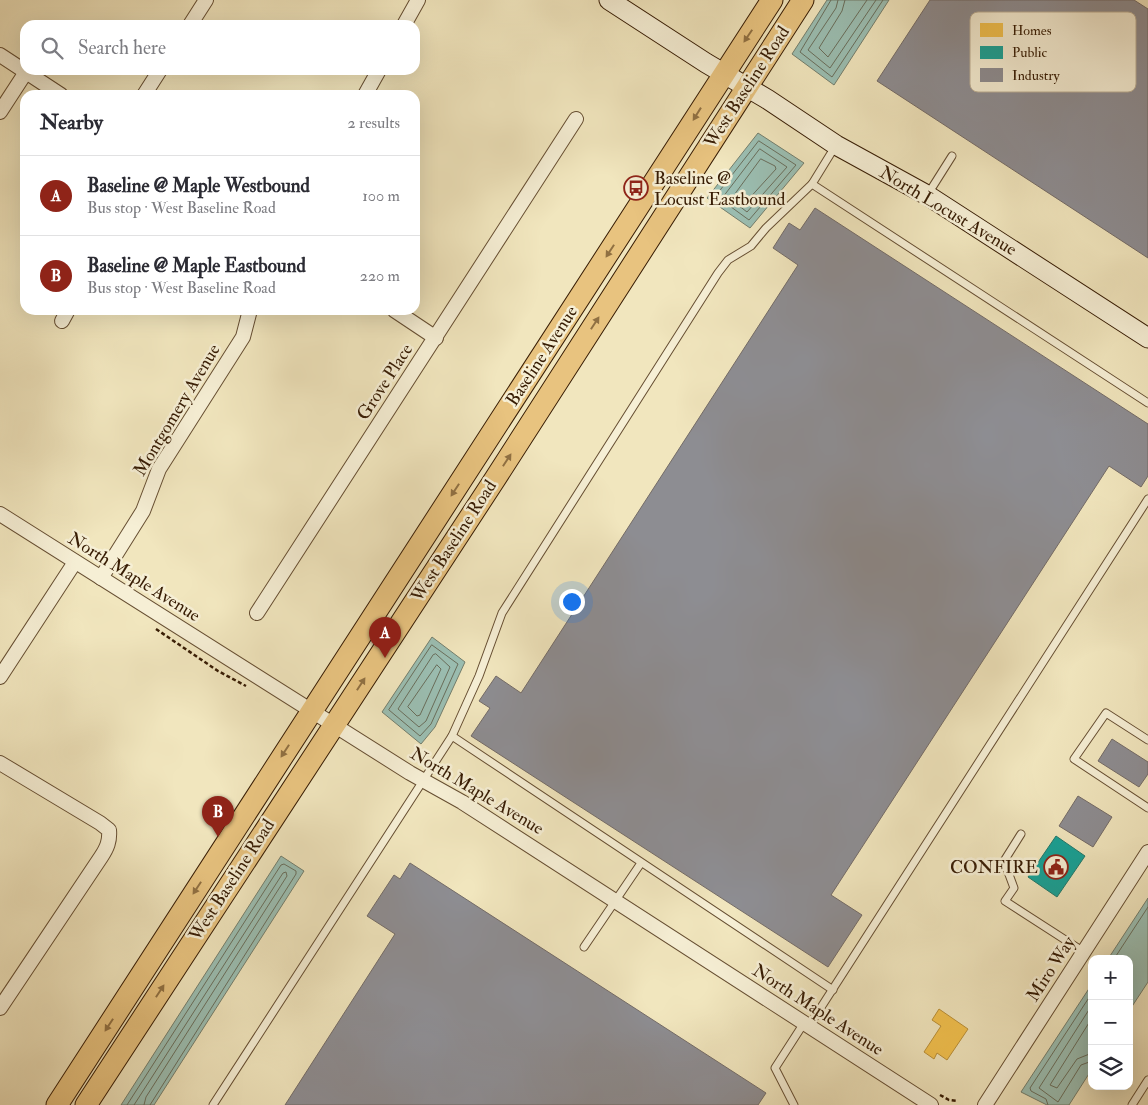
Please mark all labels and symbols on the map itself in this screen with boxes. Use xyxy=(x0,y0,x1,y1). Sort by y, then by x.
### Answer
legend xyxy=(970,12,1136,92)
street label: West Baseline Road xyxy=(699,22,795,153)
text: Homes xyxy=(1012,22,1052,39)
one-way arrow xyxy=(743,29,752,43)
text: Public xyxy=(1012,44,1047,61)
text: Industry xyxy=(1012,67,1061,85)
one-way arrow xyxy=(693,107,702,120)
street label: North Locust Avenue xyxy=(875,161,1021,261)
place label: Baseline @ Locust Eastbound xyxy=(654,167,786,211)
bus stop icon: Baseline @ Locust Eastbound xyxy=(623,175,649,201)
one-way arrow xyxy=(606,244,615,257)
street label: Baseline Avenue xyxy=(501,301,583,410)
one-way arrow xyxy=(590,316,600,330)
street label: Montgomery Avenue xyxy=(128,339,226,480)
street label: Grove Place xyxy=(352,339,418,425)
one-way arrow xyxy=(503,453,512,467)
street label: West Baseline Road xyxy=(406,476,502,607)
one-way arrow xyxy=(450,483,460,496)
street label: North Maple Avenue xyxy=(64,527,205,627)
your location xyxy=(559,589,585,615)
pin: A xyxy=(369,617,401,658)
one-way arrow xyxy=(356,677,366,690)
street label: North Maple Avenue xyxy=(406,742,548,840)
one-way arrow xyxy=(281,745,290,758)
pin: B xyxy=(202,796,234,837)
street label: West Baseline Road xyxy=(184,815,280,946)
public building icon: CONFIRE xyxy=(1043,854,1069,880)
place label: CONFIRE xyxy=(950,856,1038,879)
one-way arrow xyxy=(192,881,202,895)
street label: Miro Way xyxy=(1021,931,1081,1006)
street label: North Maple Avenue xyxy=(748,959,888,1061)
one-way arrow xyxy=(156,984,165,997)
one-way arrow xyxy=(104,1018,114,1031)

